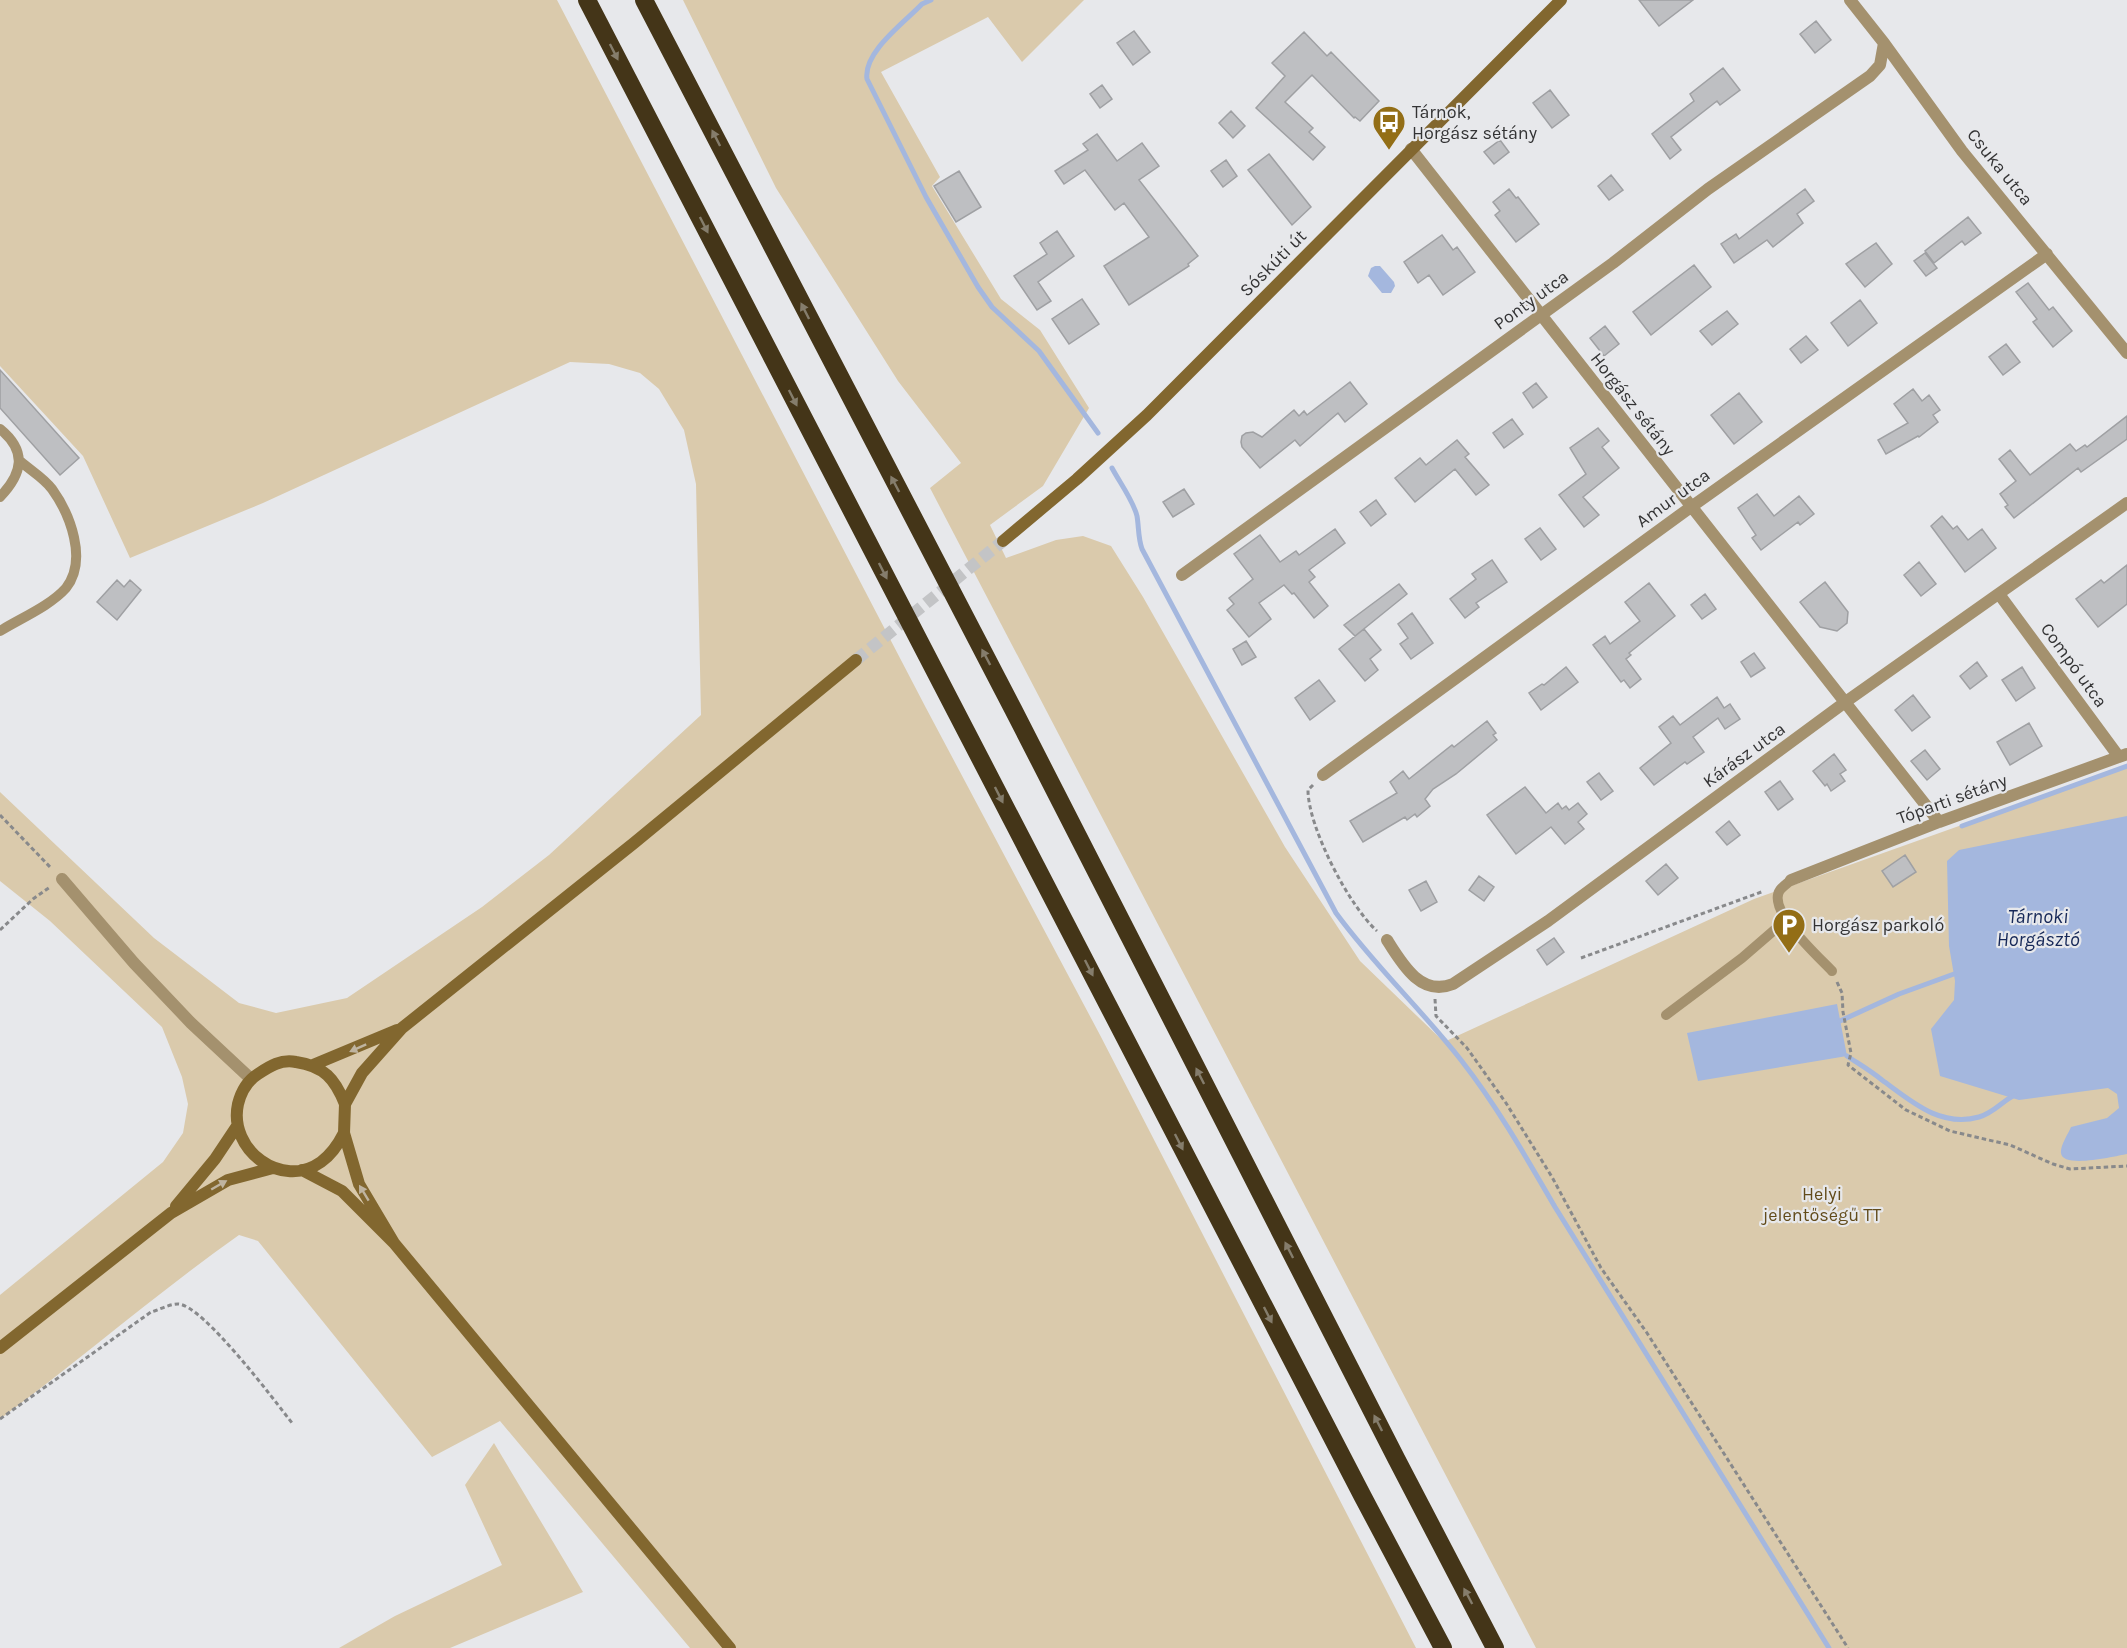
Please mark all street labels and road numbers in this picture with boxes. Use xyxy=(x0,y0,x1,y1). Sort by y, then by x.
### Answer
street label: Csuka utca xyxy=(1962,124,2038,210)
street label: Sóskúti út xyxy=(1235,225,1311,301)
street label: Ponty utca xyxy=(1489,266,1573,334)
street label: Horgász sétány xyxy=(1586,348,1681,461)
street label: Amur utca xyxy=(1632,464,1714,532)
street label: Compó utca xyxy=(2036,618,2112,712)
street label: Kárász utca xyxy=(1699,718,1789,792)
street label: Tóparti sétány xyxy=(1894,769,2011,829)

